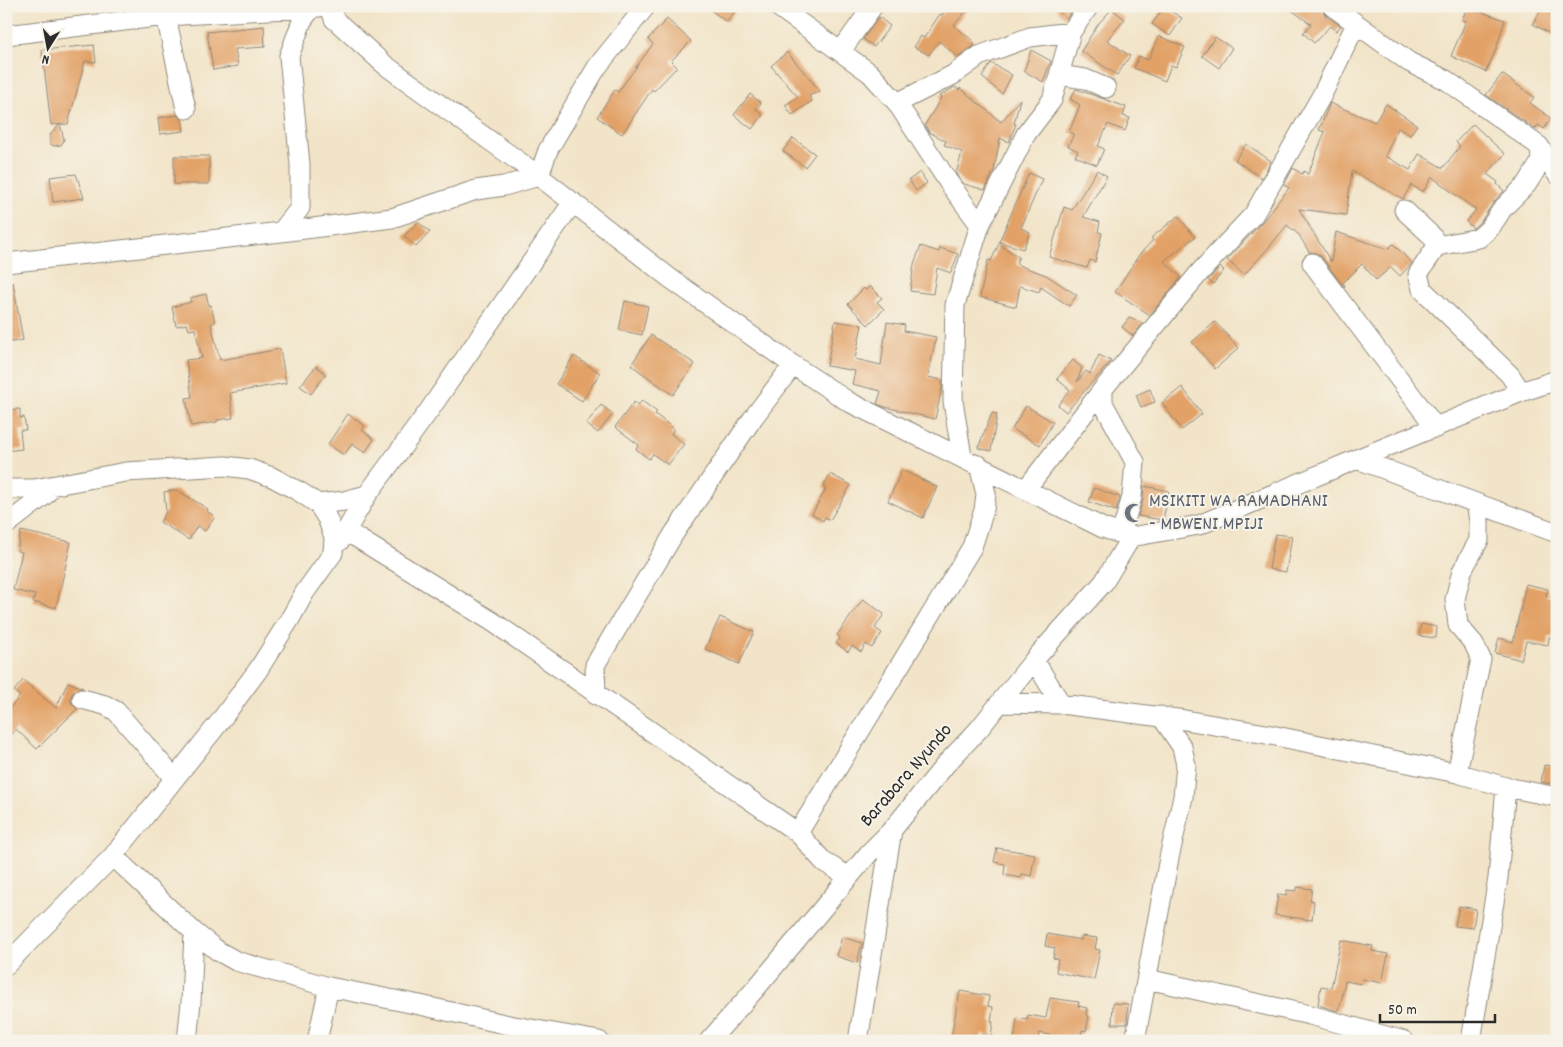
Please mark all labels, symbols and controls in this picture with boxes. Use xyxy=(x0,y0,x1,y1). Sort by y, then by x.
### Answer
north arrow xyxy=(22,22,72,72)
text: N xyxy=(41,48,51,69)
place label: MSIKITI WA RAMADHANI - MBWENI MPIJI xyxy=(1149,488,1328,539)
mosque icon: MSIKITI WA RAMADHANI - MBWENI MPIJI xyxy=(1123,502,1145,524)
street label: Barabara Nyundo xyxy=(854,718,960,834)
scale bar xyxy=(1380,992,1496,1024)
text: 50 m xyxy=(1388,1000,1417,1022)

